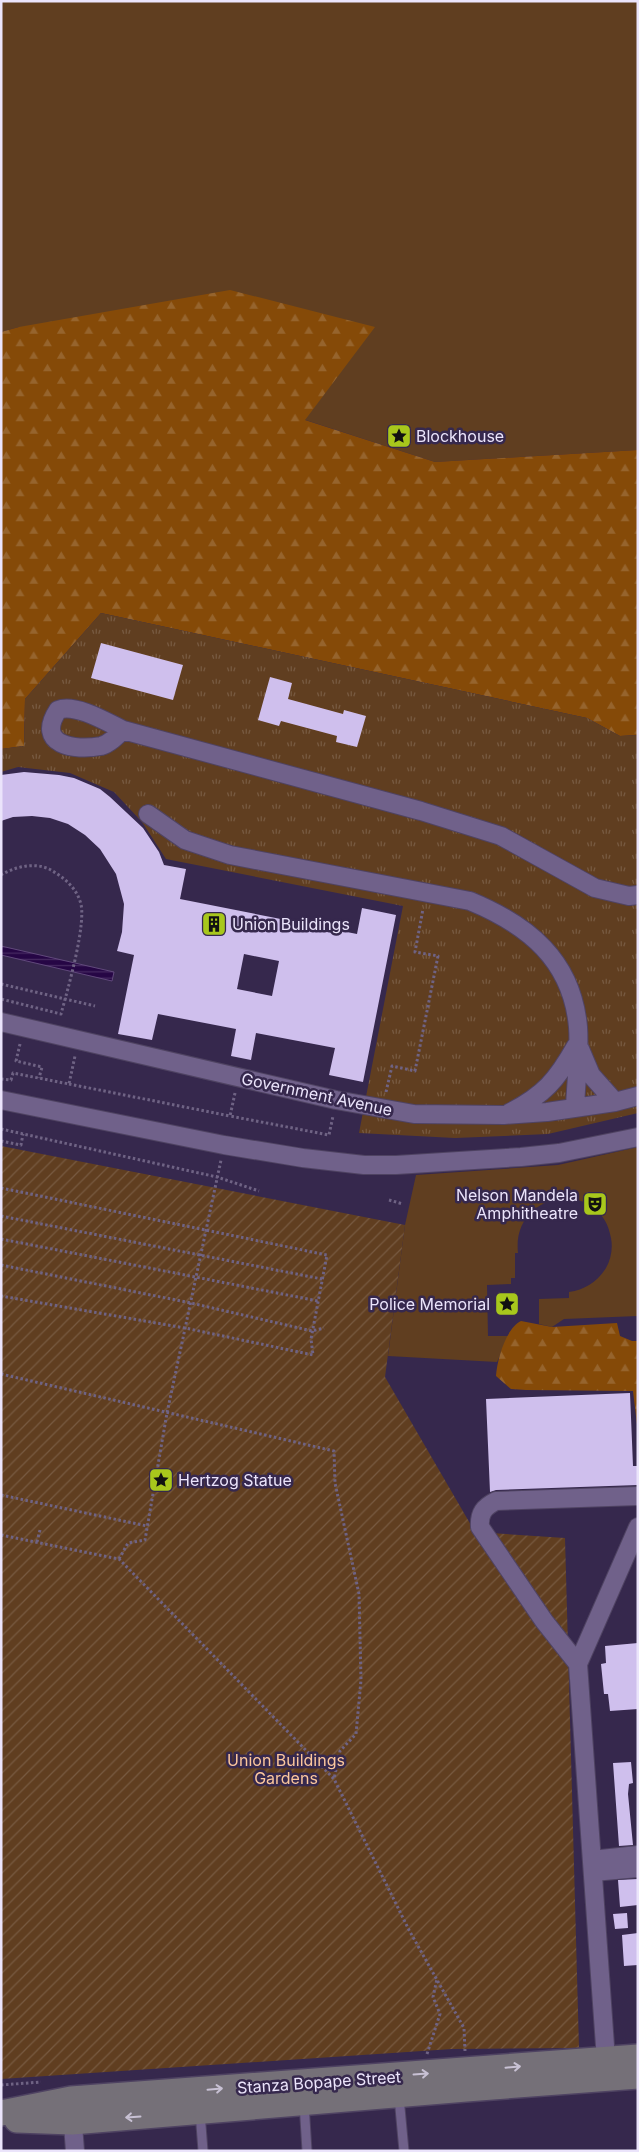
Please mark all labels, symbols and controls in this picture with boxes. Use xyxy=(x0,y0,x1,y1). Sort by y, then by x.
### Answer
place icon: Blockhouse xyxy=(386,423,412,449)
place label: Blockhouse xyxy=(416,426,504,446)
building icon: Union Buildings xyxy=(201,911,227,937)
place label: Union Buildings xyxy=(232,914,350,934)
street label: Government Avenue xyxy=(240,1068,394,1120)
place label: Nelson Mandela Amphitheatre xyxy=(456,1185,578,1223)
theatre icon: Nelson Mandela Amphitheatre xyxy=(582,1191,608,1217)
place icon: Police Memorial xyxy=(494,1291,520,1317)
place label: Police Memorial xyxy=(369,1294,490,1314)
place icon: Hertzog Statue xyxy=(148,1467,174,1493)
place label: Hertzog Statue xyxy=(178,1470,292,1490)
park label: Union Buildings Gardens xyxy=(227,1750,345,1788)
one-way arrow xyxy=(505,2062,521,2072)
street label: Stanza Bopape Street xyxy=(236,2066,402,2098)
one-way arrow xyxy=(413,2069,429,2079)
one-way arrow xyxy=(207,2085,223,2094)
one-way arrow xyxy=(125,2113,141,2122)

